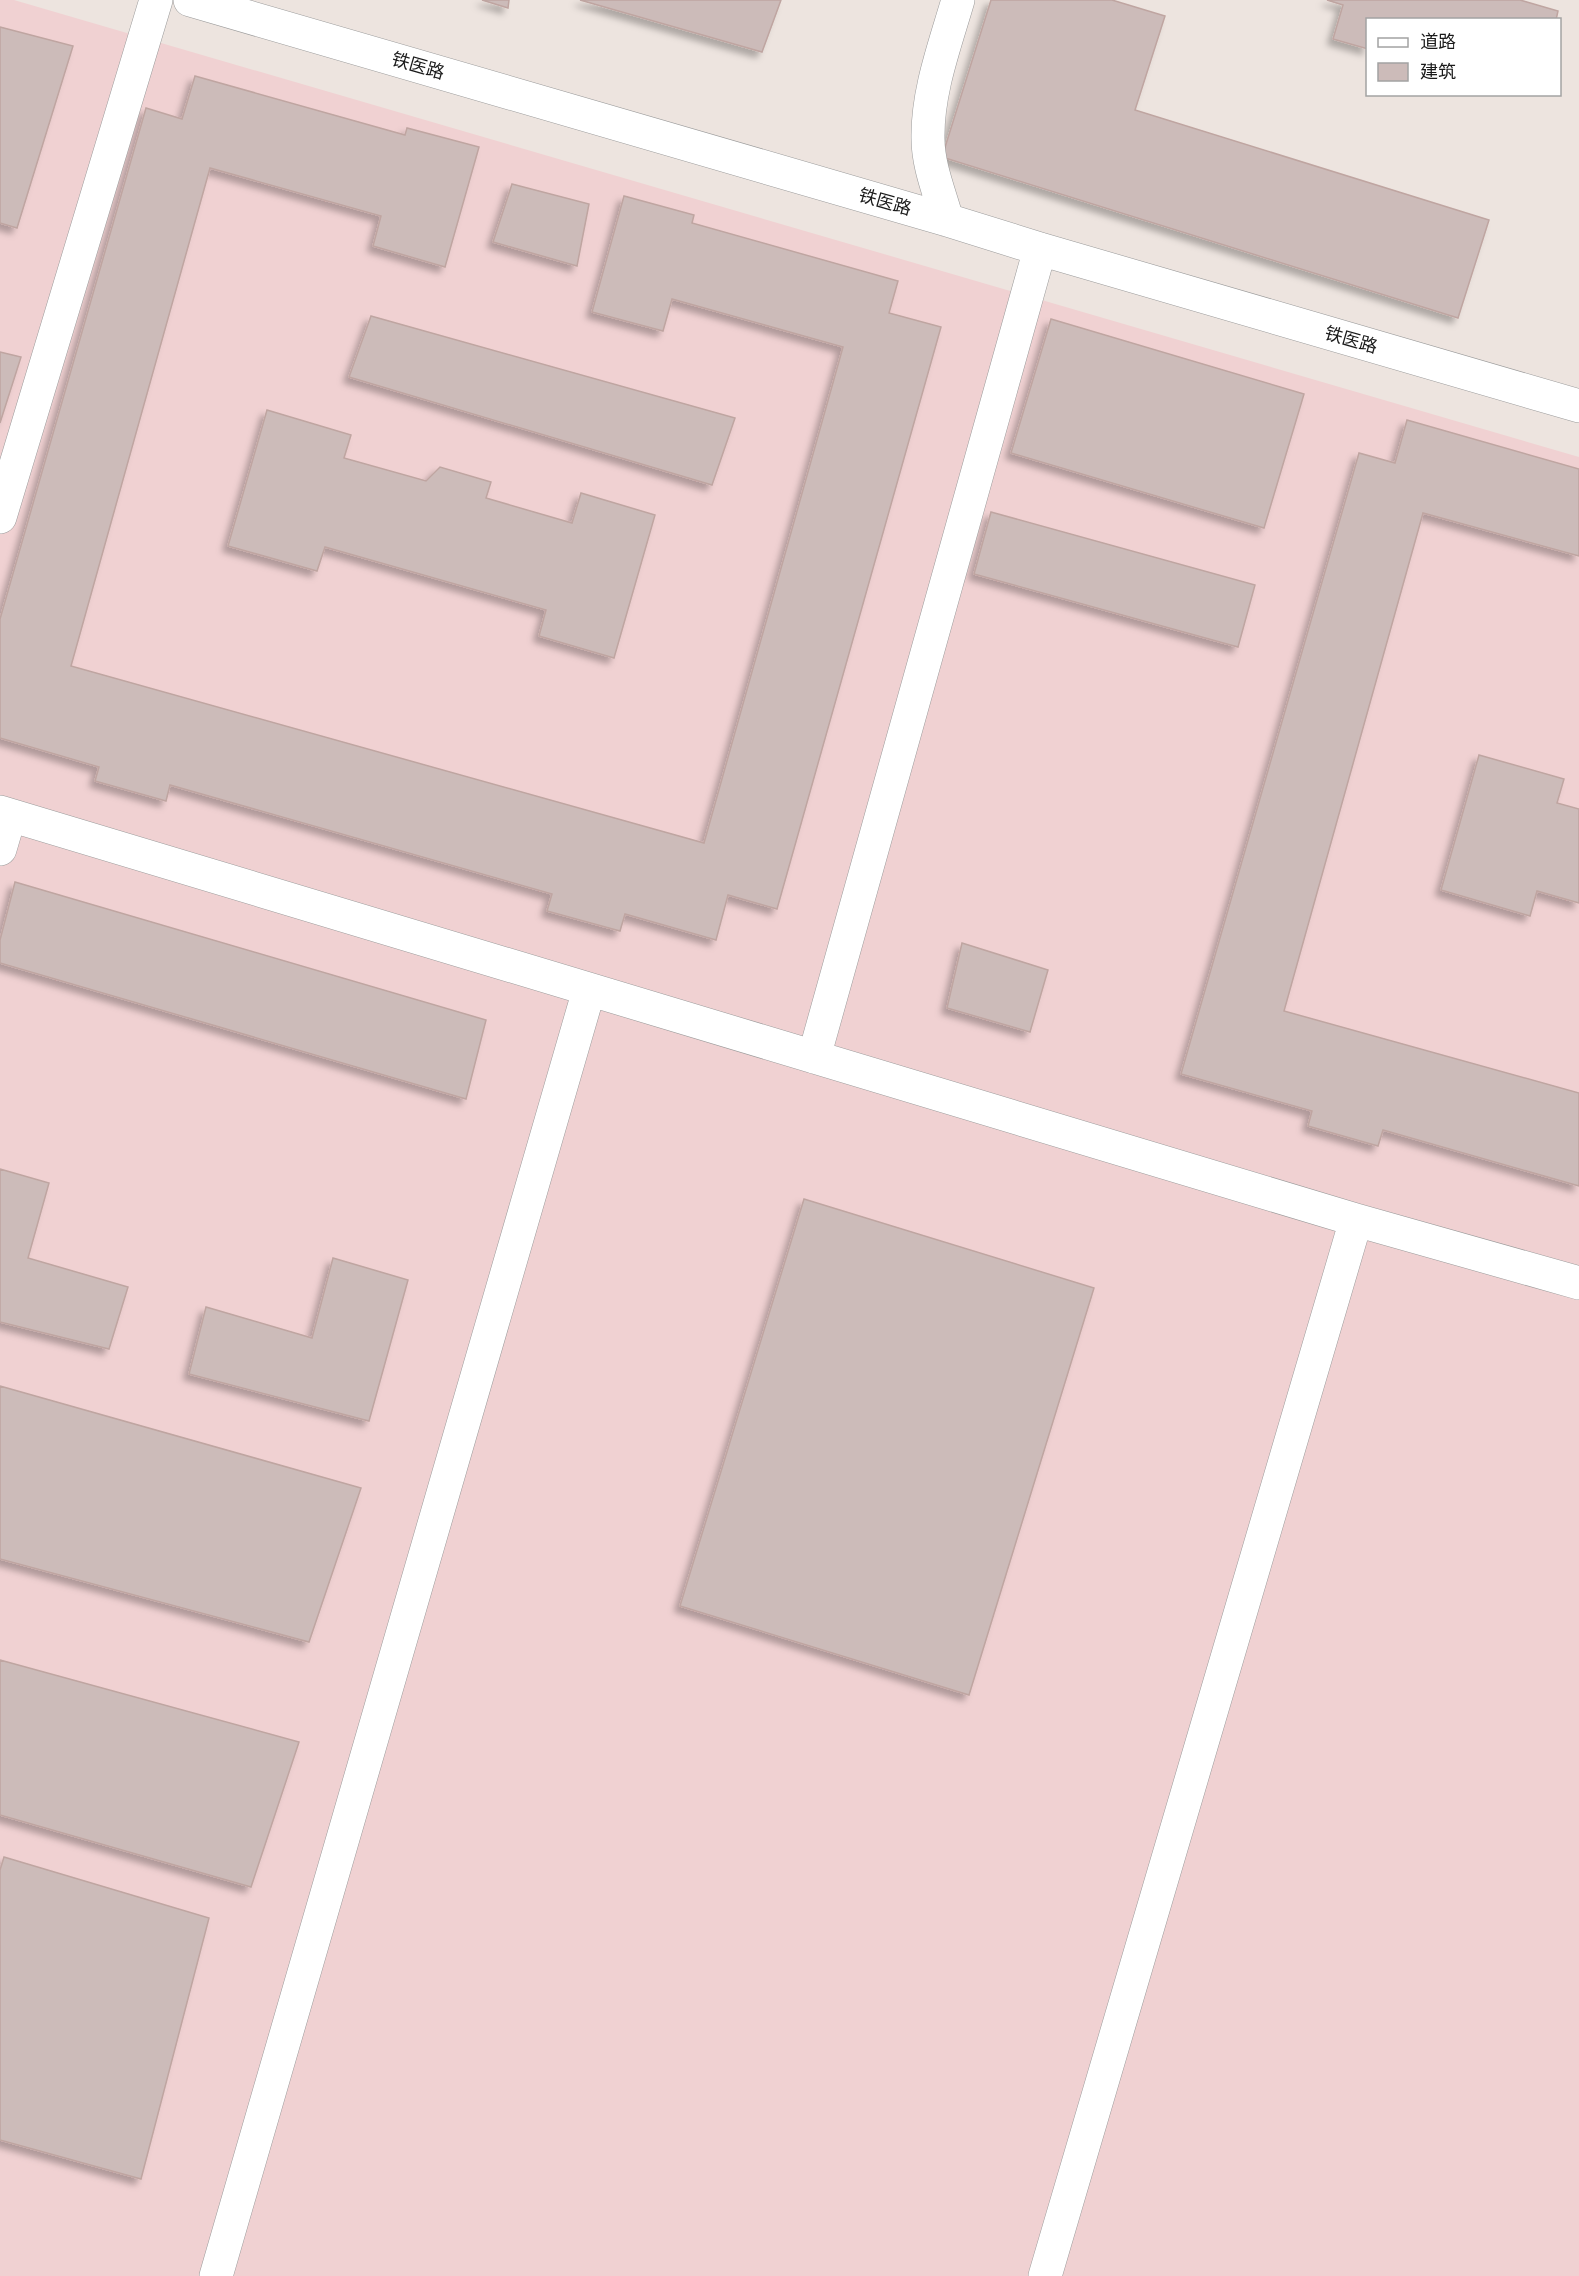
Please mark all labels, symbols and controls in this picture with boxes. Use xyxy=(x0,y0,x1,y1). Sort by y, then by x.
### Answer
legend xyxy=(1366,18,1561,96)
text: 道路 xyxy=(1420,29,1456,53)
street label: 铁医路 xyxy=(389,46,448,84)
text: 建筑 xyxy=(1420,59,1456,83)
street label: 铁医路 xyxy=(856,182,915,220)
street label: 铁医路 xyxy=(1322,320,1381,358)

